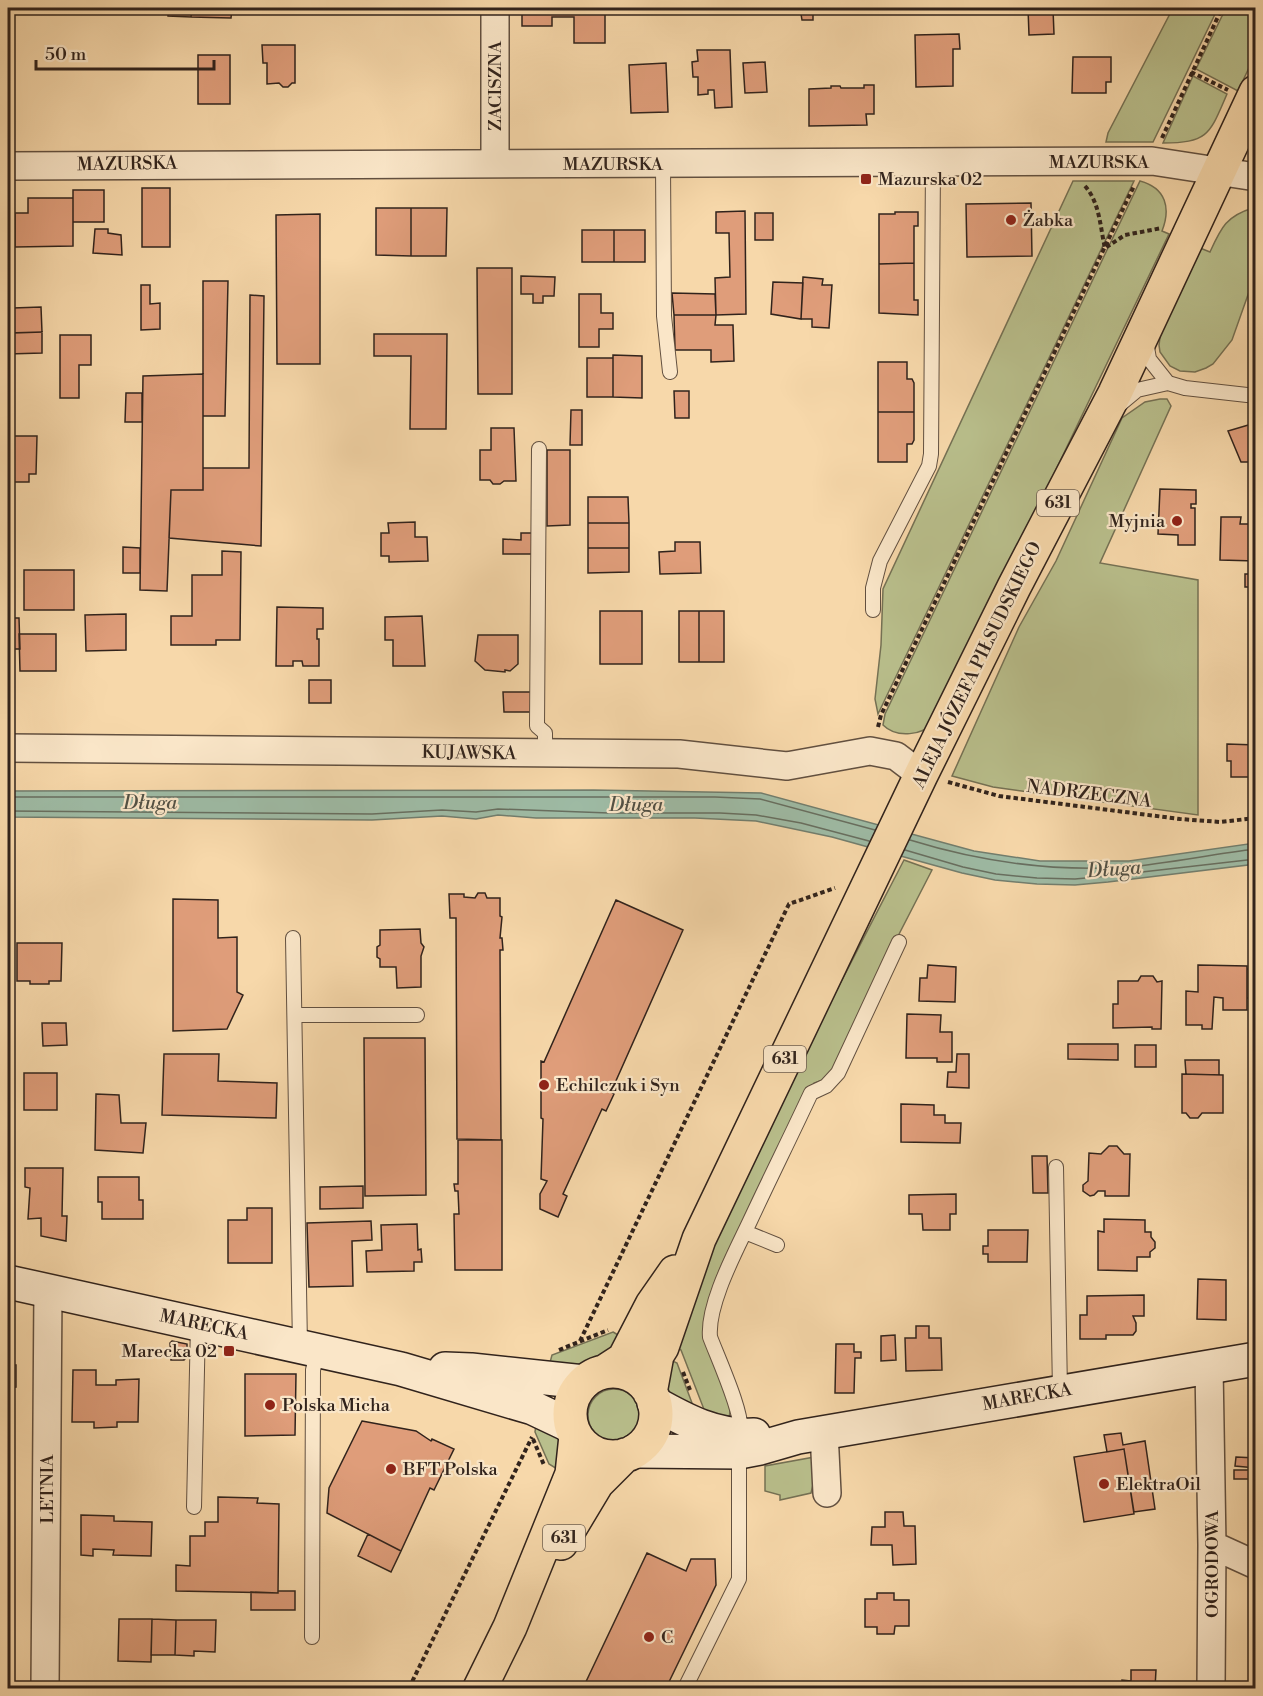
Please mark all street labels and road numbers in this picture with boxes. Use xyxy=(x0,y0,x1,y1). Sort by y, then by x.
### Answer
street label: ZACISZNA xyxy=(484,40,507,131)
street label: MAZURSKA xyxy=(1049,151,1150,174)
street label: MAZURSKA xyxy=(77,152,178,176)
street label: MAZURSKA xyxy=(563,153,664,176)
road number: 631 xyxy=(1037,490,1079,516)
street label: ALEJA JÓZEFA PIŁSUDSKIEGO xyxy=(907,538,1047,793)
street label: KUJAWSKA xyxy=(421,741,517,765)
street label: NADRZECZNA xyxy=(1025,775,1154,813)
road number: 631 xyxy=(764,1046,806,1072)
street label: MARECKA xyxy=(157,1304,251,1346)
street label: MARECKA xyxy=(981,1378,1074,1416)
street label: LETNIA xyxy=(36,1454,59,1524)
street label: OGRODOWA xyxy=(1201,1509,1224,1618)
road number: 631 xyxy=(543,1525,585,1551)

